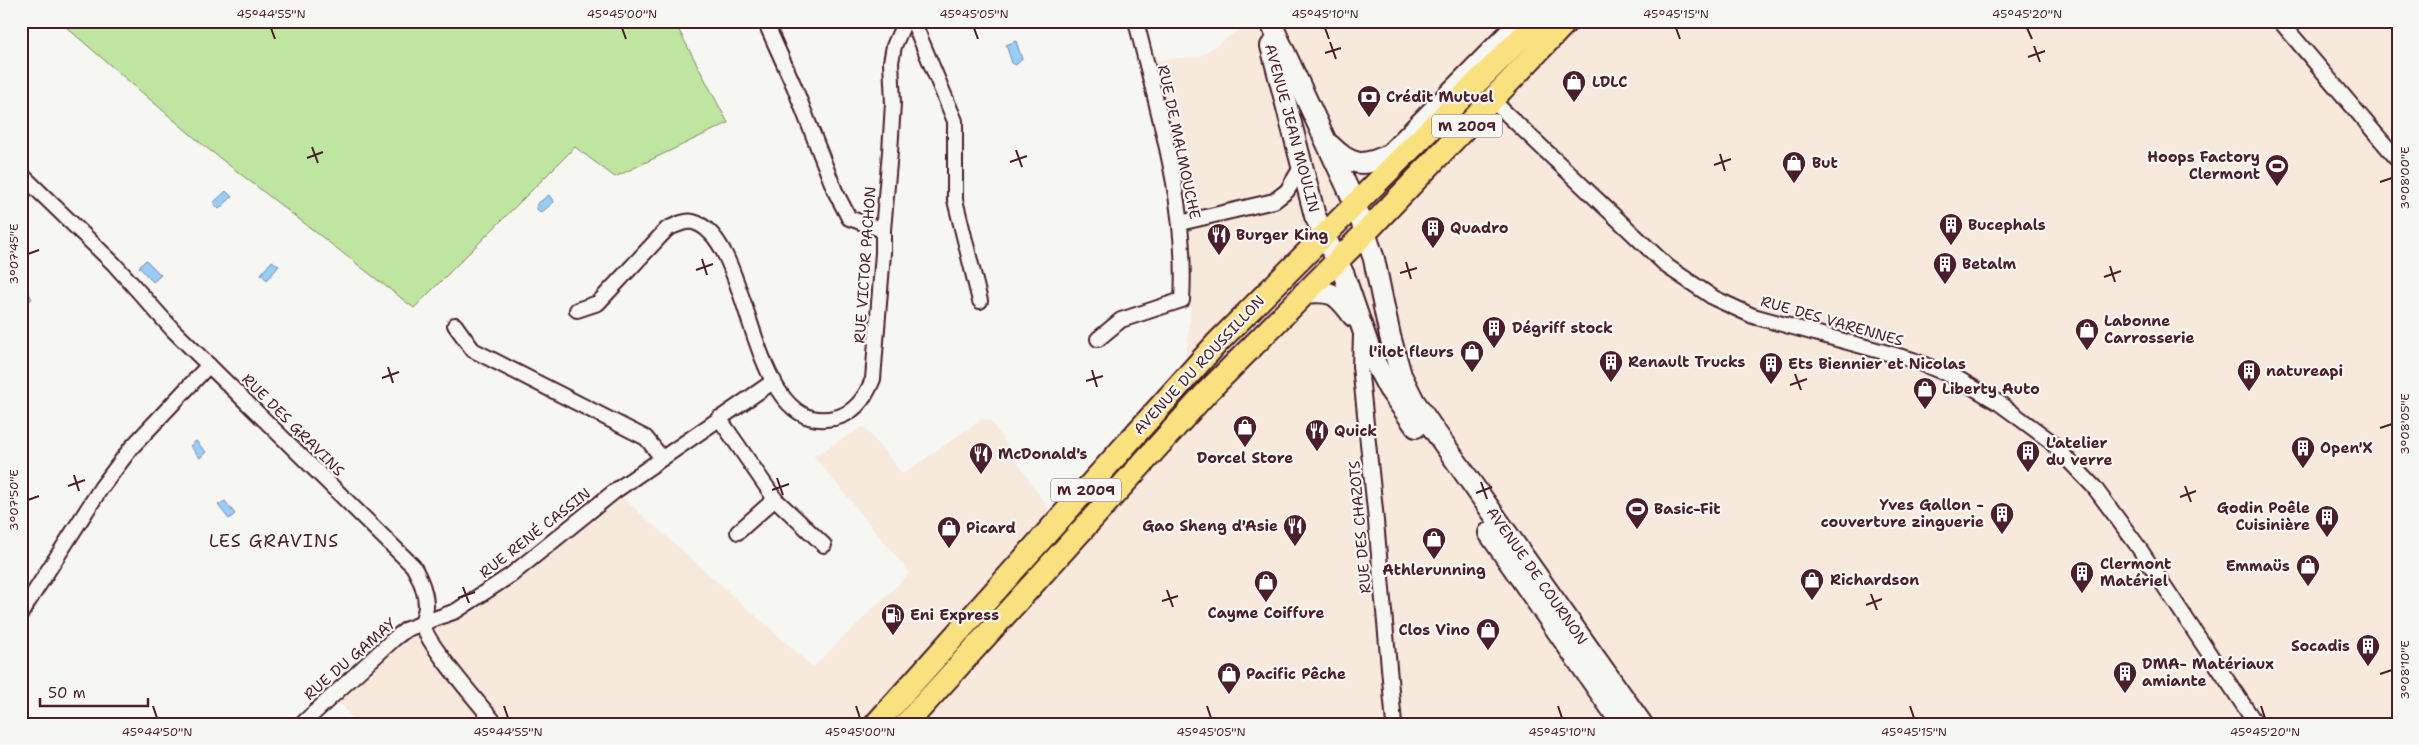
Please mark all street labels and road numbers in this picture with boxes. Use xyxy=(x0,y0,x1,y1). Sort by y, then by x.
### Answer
street label: AVENUE JEAN MOULIN xyxy=(1260,42,1324,214)
street label: RUE DE MALMOUCHE xyxy=(1153,63,1205,221)
road number: M 2009 xyxy=(1432,114,1502,138)
street label: RUE VICTOR PACHON xyxy=(850,186,880,344)
street label: AVENUE DU ROUSSILLON xyxy=(1129,291,1269,439)
street label: RUE DES VARENNES xyxy=(1758,291,1906,351)
street label: RUE DES GRAVINS xyxy=(237,369,349,481)
street label: RUE DES CHAZOTS xyxy=(1344,460,1376,594)
road number: M 2009 xyxy=(1051,478,1121,502)
street label: RUE RENÉ CASSIN xyxy=(475,482,595,583)
street label: AVENUE DE COURNON xyxy=(1482,503,1592,649)
street label: RUE DU GAMAY xyxy=(300,613,400,705)

